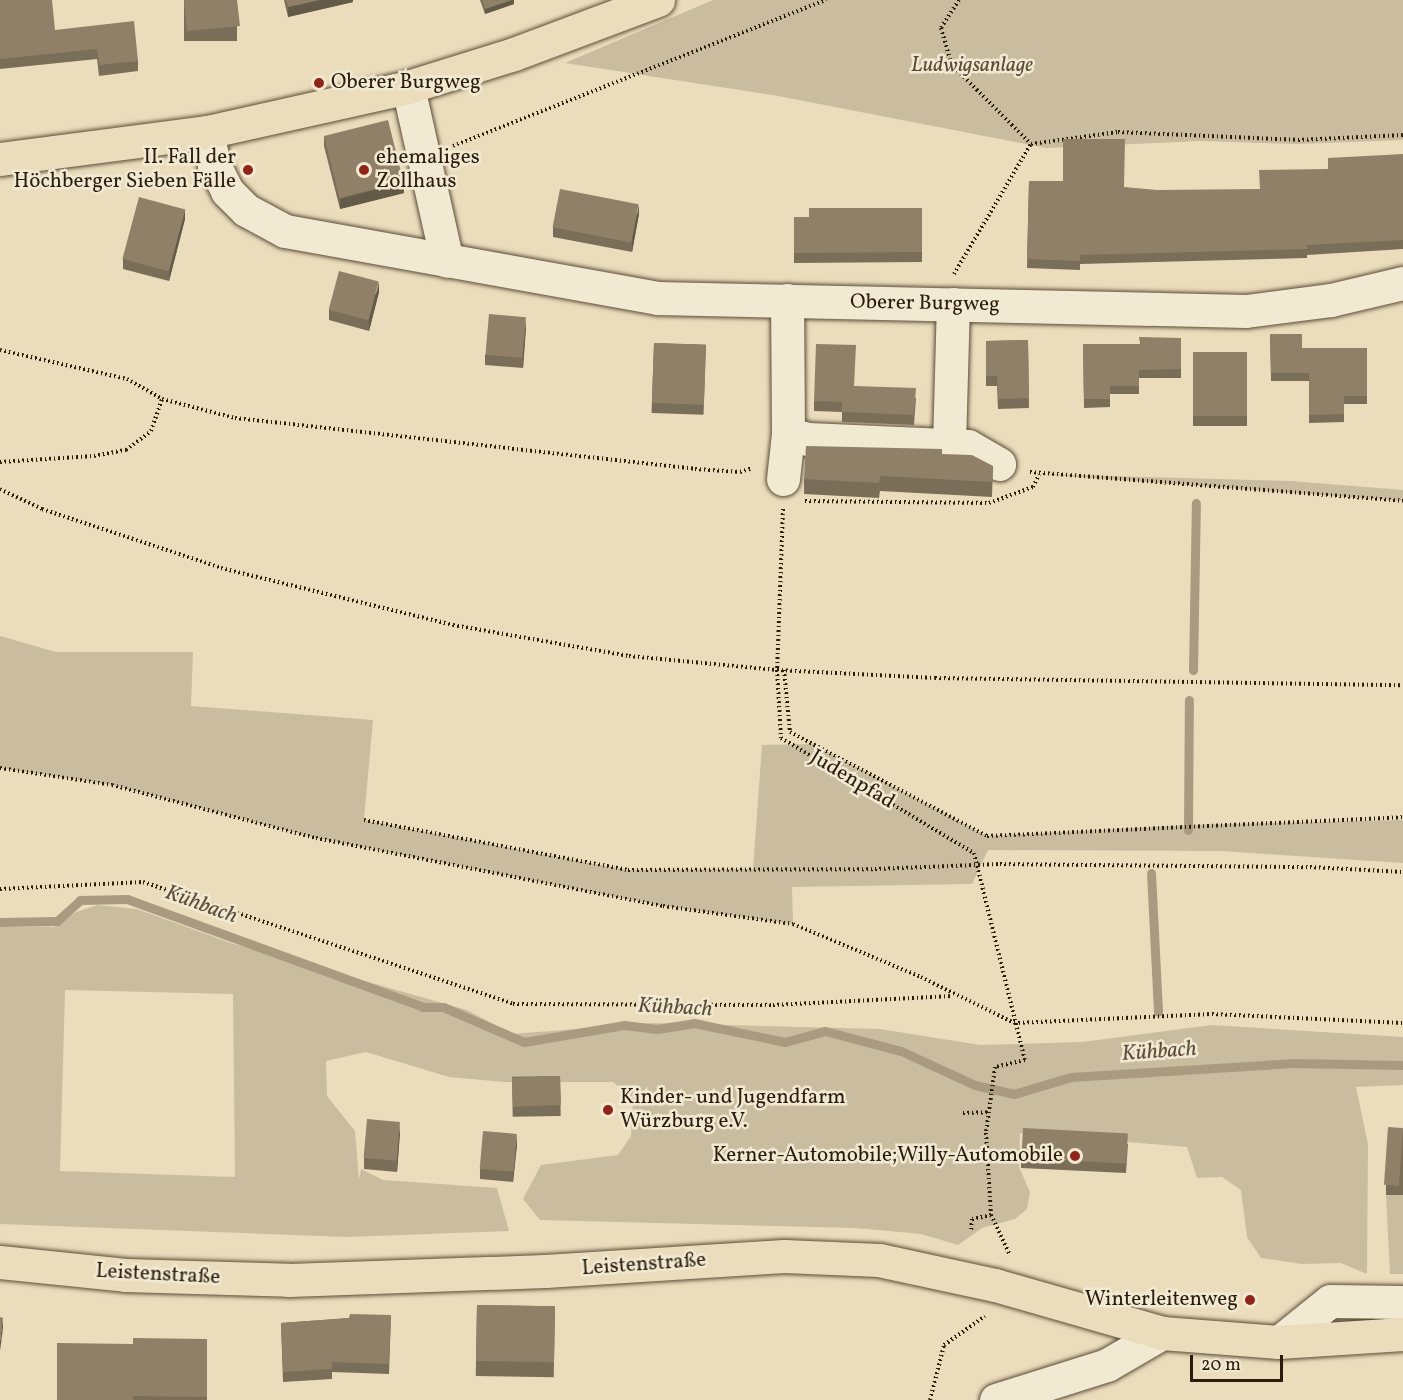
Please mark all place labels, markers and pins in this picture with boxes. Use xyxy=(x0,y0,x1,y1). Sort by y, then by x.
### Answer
place label: Oberer Burgweg xyxy=(331,70,481,96)
marker: Oberer Burgweg xyxy=(312,76,326,90)
place label: II. Fall der Höchberger Sieben Fälle xyxy=(14,145,236,195)
place label: ehemaliges Zollhaus xyxy=(376,145,480,195)
marker: II. Fall der Höchberger Sieben Fälle xyxy=(241,163,255,177)
marker: ehemaliges Zollhaus xyxy=(357,163,371,177)
place label: Kinder- und Jugendfarm Würzburg e.V. xyxy=(620,1085,846,1135)
marker: Kinder- und Jugendfarm Würzburg e.V. xyxy=(601,1103,615,1117)
place label: Kerner-Automobile;Willy-Automobile xyxy=(713,1143,1063,1169)
marker: Kerner-Automobile;Willy-Automobile xyxy=(1068,1149,1082,1163)
place label: Winterleitenweg xyxy=(1085,1287,1238,1313)
marker: Winterleitenweg xyxy=(1243,1293,1257,1307)

